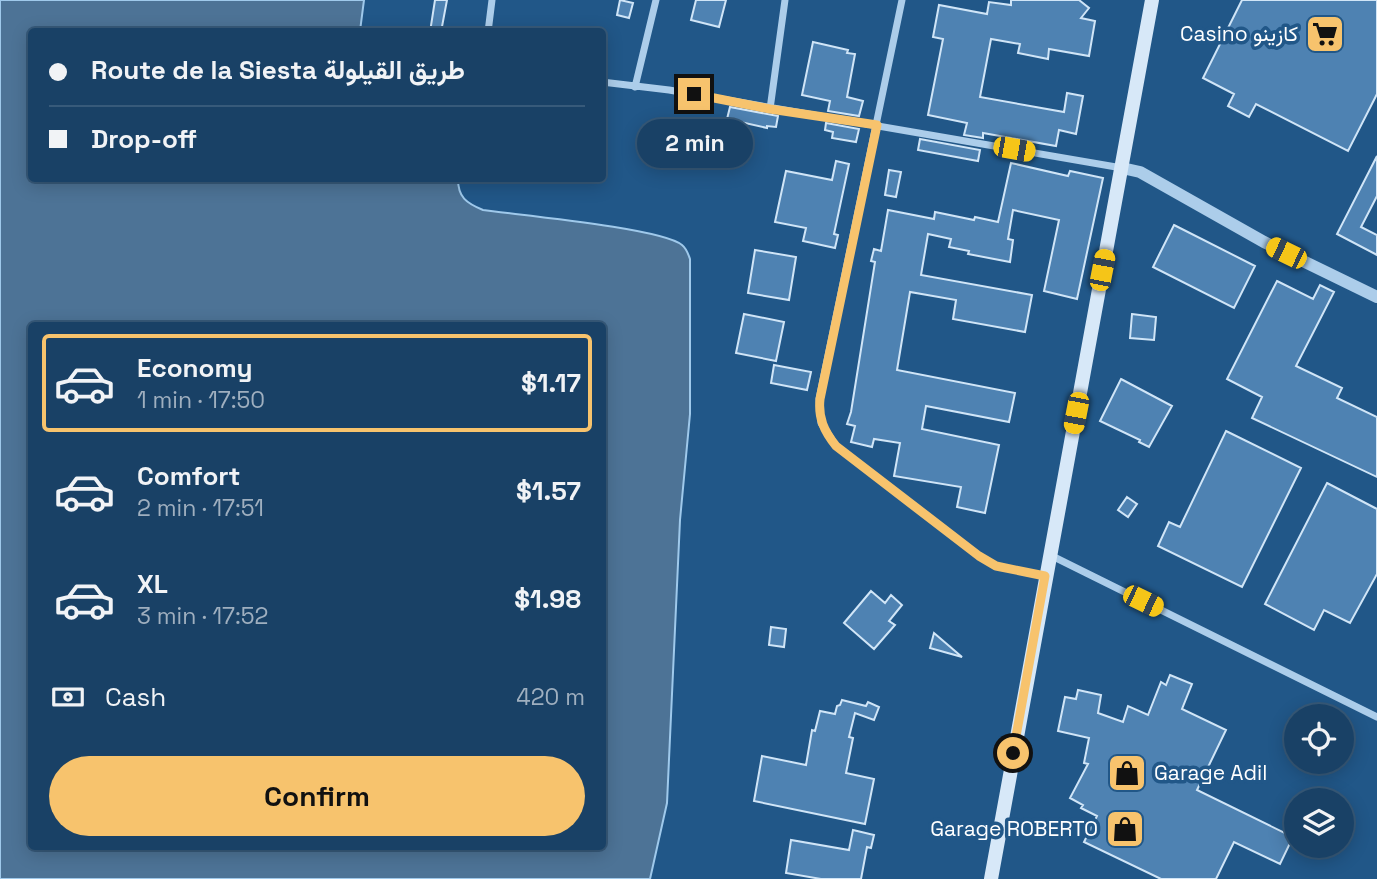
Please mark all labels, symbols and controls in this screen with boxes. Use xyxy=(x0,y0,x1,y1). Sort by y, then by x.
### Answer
supermarket icon: Casino كازينو xyxy=(1304,13,1346,55)
place label: Casino كازينو xyxy=(1180,20,1298,47)
text: Route de la Siesta طريق القيلولة xyxy=(91,53,465,87)
route end xyxy=(678,78,710,110)
callout: 2 min xyxy=(636,119,752,168)
text: Drop-off xyxy=(91,122,197,156)
text: 2 min xyxy=(665,128,725,158)
car xyxy=(992,135,1037,163)
car xyxy=(1263,234,1310,272)
car xyxy=(1088,247,1117,293)
text: Economy xyxy=(137,351,253,385)
icon: car xyxy=(53,352,116,415)
text: $1.17 xyxy=(521,366,581,400)
text: 1 min · 17:50 xyxy=(137,385,265,415)
car xyxy=(1062,390,1091,436)
text: Comfort xyxy=(137,459,240,493)
icon: car xyxy=(53,460,116,523)
text: $1.57 xyxy=(516,474,581,508)
text: 2 min · 17:51 xyxy=(137,493,264,523)
text: XL xyxy=(137,567,168,601)
icon: car xyxy=(53,568,116,631)
text: $1.98 xyxy=(514,582,581,616)
car xyxy=(1120,582,1167,620)
text: 3 min · 17:52 xyxy=(137,601,268,631)
icon: cash xyxy=(49,678,87,716)
text: Cash xyxy=(105,680,166,714)
text: 420 m xyxy=(516,682,585,712)
map controls xyxy=(1284,704,1354,858)
button: locate xyxy=(1284,704,1354,774)
route start xyxy=(997,737,1029,769)
shop icon: Garage Adil xyxy=(1106,752,1148,794)
button: Confirm xyxy=(49,756,585,836)
place label: Garage Adil xyxy=(1154,759,1267,786)
button: layers xyxy=(1284,788,1354,858)
shop icon: Garage ROBERTO xyxy=(1104,808,1146,850)
place label: Garage ROBERTO xyxy=(930,815,1098,842)

